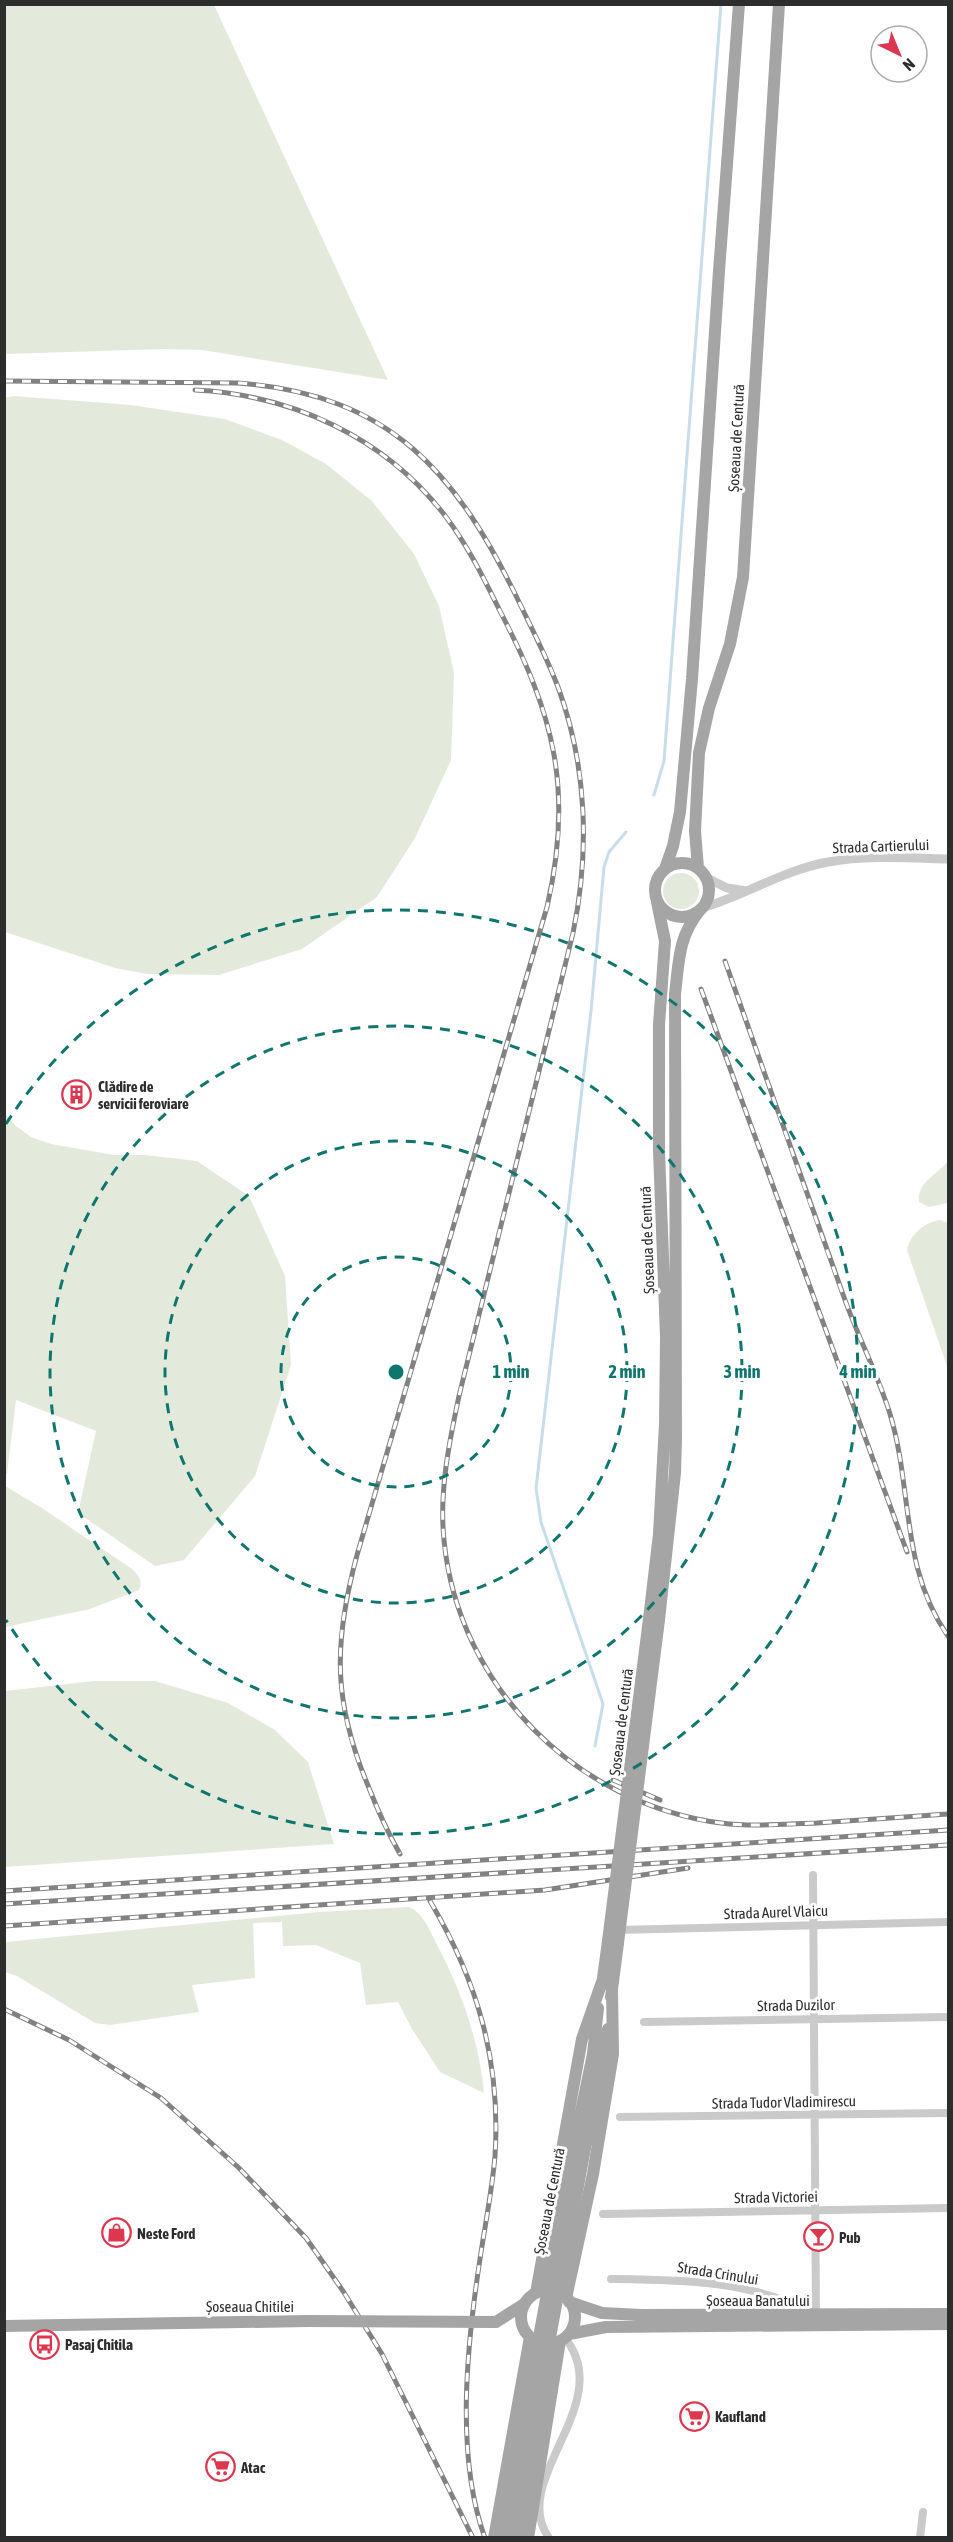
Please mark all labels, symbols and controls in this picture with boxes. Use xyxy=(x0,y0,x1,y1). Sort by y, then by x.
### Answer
north arrow xyxy=(869,24,929,84)
text: N xyxy=(900,55,919,75)
street label: Șoseaua de Centură xyxy=(725,384,747,492)
street label: Strada Cartierului xyxy=(832,836,930,856)
place label: Clădire de servicii feroviare xyxy=(98,1078,189,1112)
building icon: Clădire de servicii feroviare xyxy=(61,1079,93,1111)
street label: Șoseaua de Centură xyxy=(637,1186,657,1294)
text: 1 min xyxy=(493,1361,530,1382)
text: 2 min xyxy=(609,1361,646,1382)
text: 3 min xyxy=(724,1361,761,1382)
text: 4 min xyxy=(839,1361,877,1382)
centre of rings xyxy=(386,1362,406,1382)
street label: Șoseaua de Centură xyxy=(606,1667,636,1777)
street label: Strada Aurel Vlaicu xyxy=(724,1902,828,1922)
street label: Strada Duzilor xyxy=(757,1996,836,2014)
street label: Strada Tudor Vladimirescu xyxy=(712,2092,856,2112)
street label: Șoseaua de Centură xyxy=(530,2146,568,2256)
street label: Strada Victoriei xyxy=(734,2188,818,2206)
shop icon: Neste Ford xyxy=(100,2217,132,2249)
bar icon: Pub xyxy=(802,2221,834,2253)
place label: Neste Ford xyxy=(137,2225,195,2242)
place label: Pub xyxy=(839,2229,861,2246)
street label: Strada Crinului xyxy=(676,2258,760,2288)
street label: Șoseaua Banatului xyxy=(706,2292,810,2309)
street label: Șoseaua Chitilei xyxy=(206,2298,294,2315)
bus stop icon: Pasaj Chitila xyxy=(28,2328,60,2360)
place label: Pasaj Chitila xyxy=(65,2336,133,2353)
supermarket icon: Kaufland xyxy=(678,2400,710,2432)
place label: Kaufland xyxy=(715,2408,766,2425)
supermarket icon: Atac xyxy=(204,2451,236,2483)
place label: Atac xyxy=(240,2459,266,2476)

